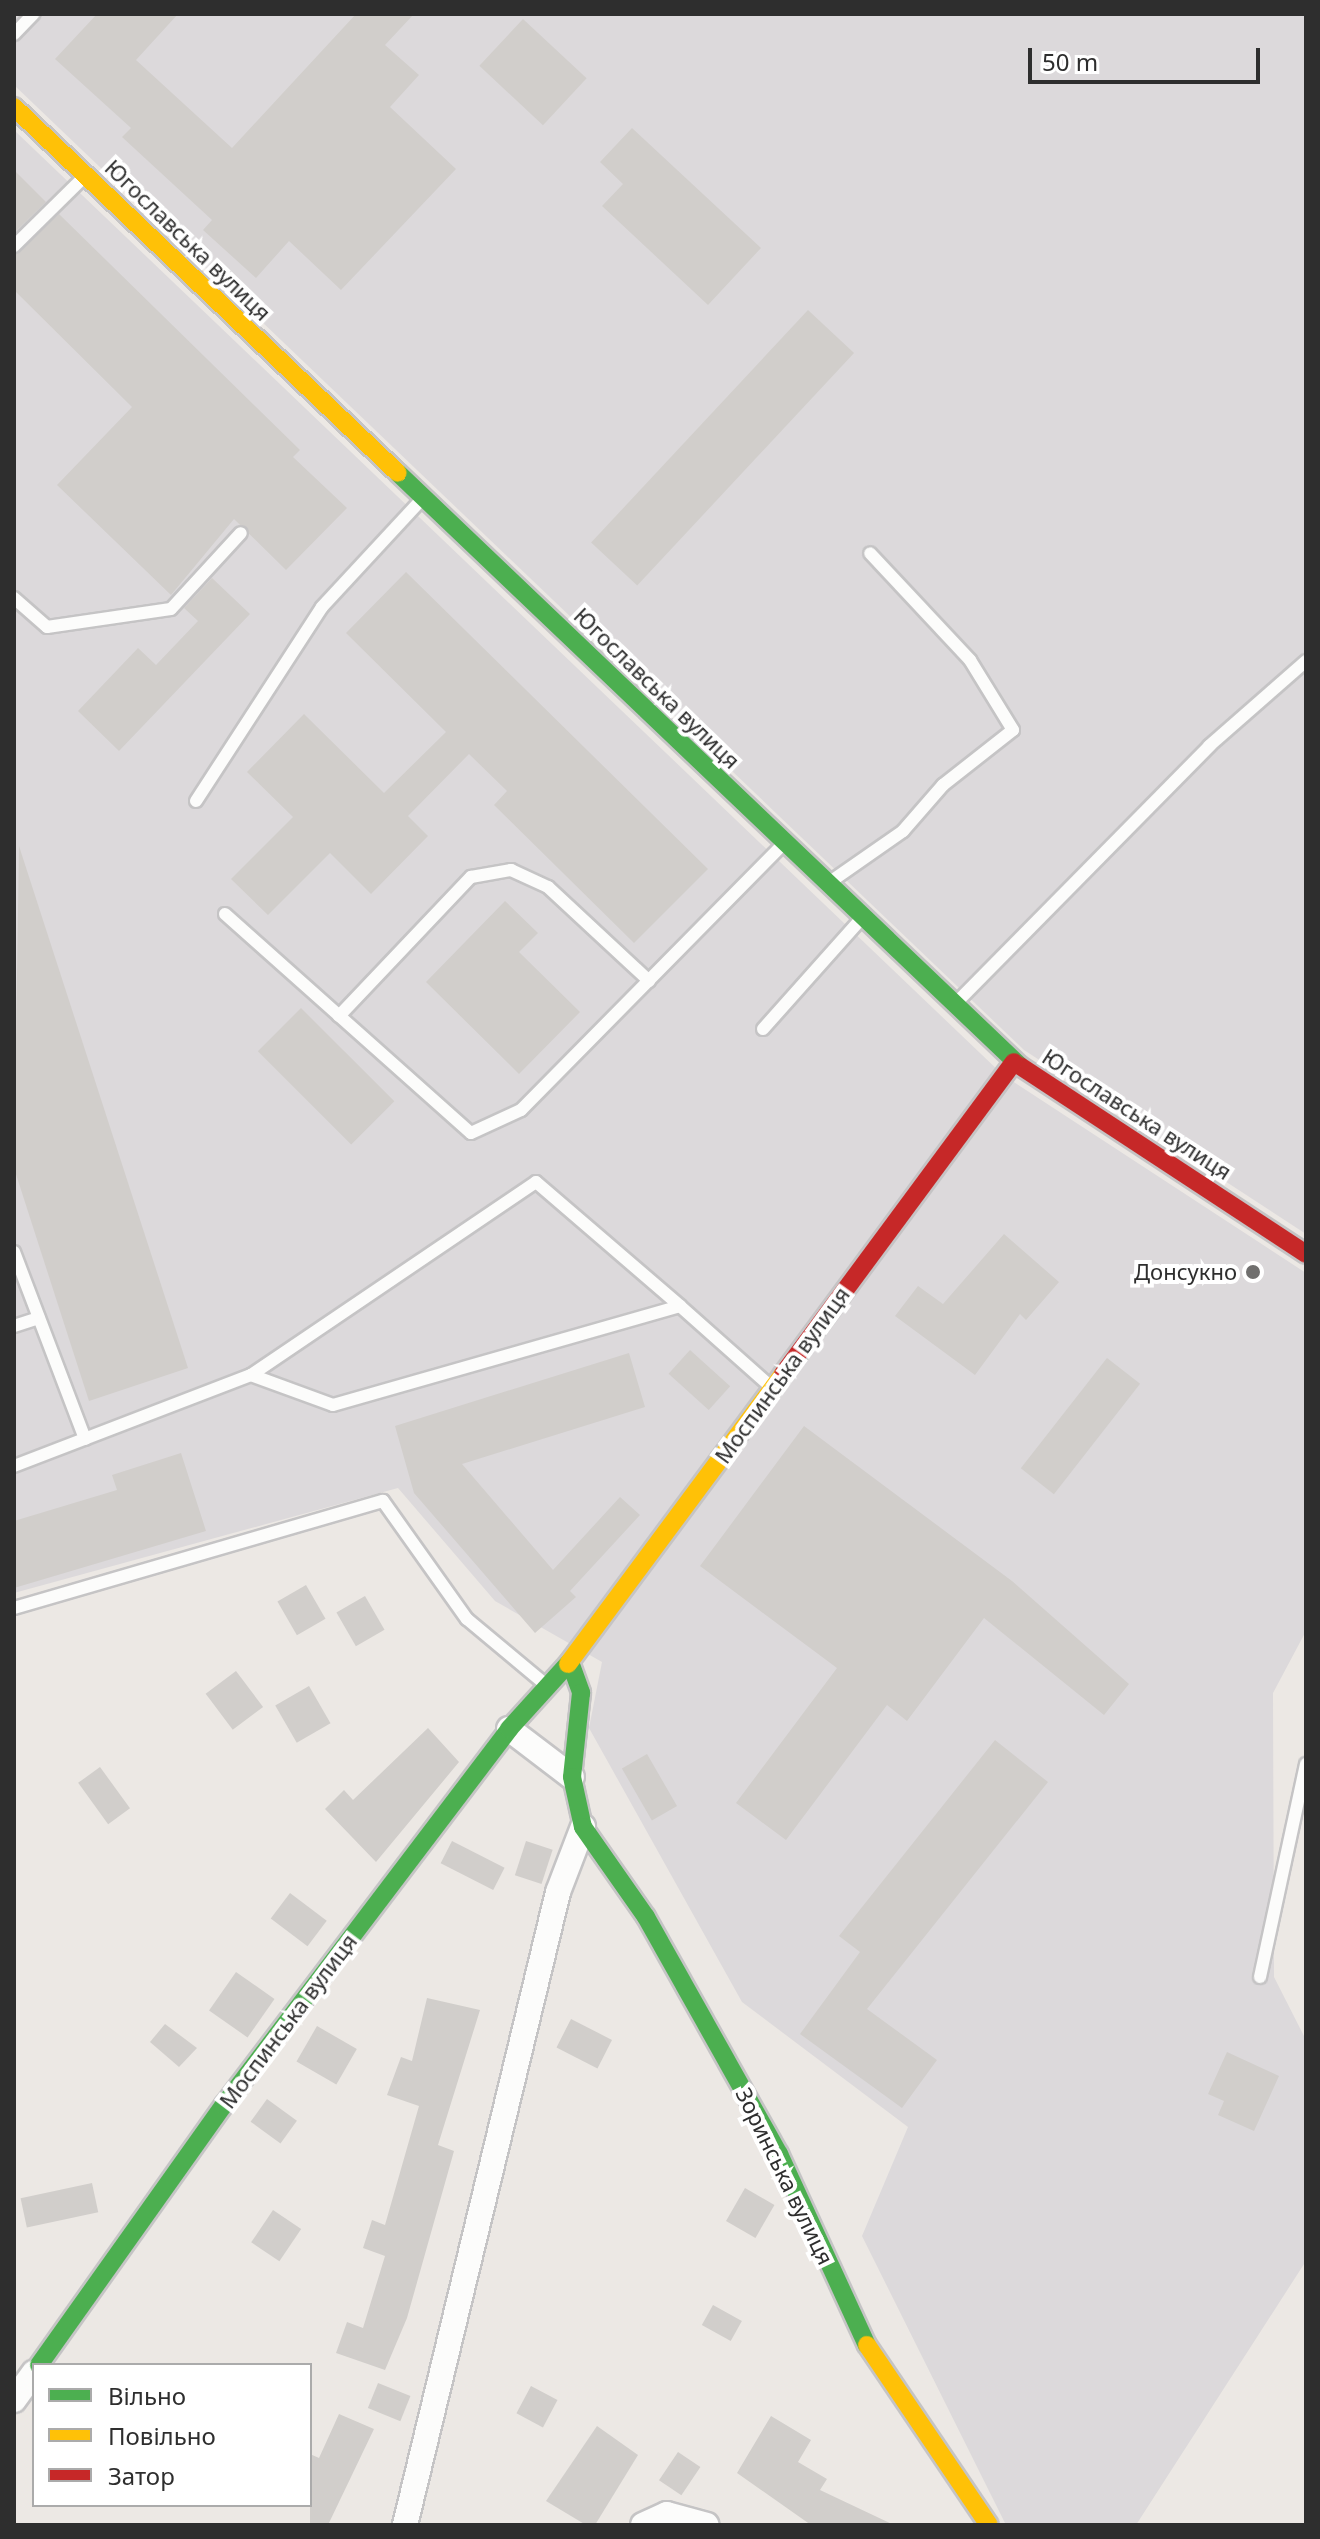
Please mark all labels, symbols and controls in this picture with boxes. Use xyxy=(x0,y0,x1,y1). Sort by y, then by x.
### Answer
scale bar xyxy=(1032,32,1264,82)
text: 50 m xyxy=(1042,45,1098,78)
street label: Югославська вулиця xyxy=(100,154,276,326)
street label: Югославська вулиця xyxy=(569,602,745,774)
street label: Югославська вулиця xyxy=(1038,1043,1236,1185)
place label: Донсукно xyxy=(1134,1259,1237,1285)
marker: Донсукно xyxy=(1244,1263,1262,1281)
street label: Моспинська вулиця xyxy=(709,1282,855,1468)
street label: Моспинська вулиця xyxy=(214,1929,362,2113)
street label: Зоринська вулиця xyxy=(731,2083,839,2269)
legend xyxy=(32,2363,312,2507)
text: Вільно xyxy=(108,2379,186,2412)
text: Повільно xyxy=(108,2419,216,2452)
text: Затор xyxy=(108,2459,175,2492)

